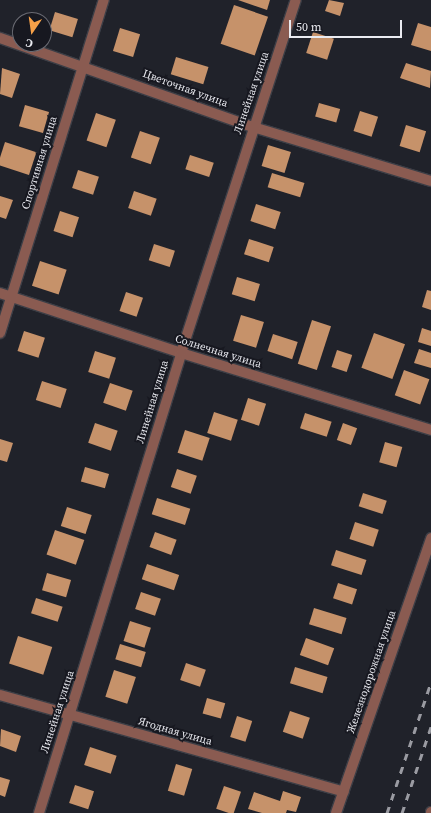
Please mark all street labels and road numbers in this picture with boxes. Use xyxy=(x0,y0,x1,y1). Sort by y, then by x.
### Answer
street label: Линейная улица xyxy=(232,50,272,136)
street label: Цветочная улица xyxy=(141,67,229,111)
street label: Спортивная улица xyxy=(20,115,60,211)
street label: Солнечная улица xyxy=(173,333,263,371)
street label: Линейная улица xyxy=(134,359,172,445)
street label: Железнодорожная улица xyxy=(345,609,399,735)
street label: Линейная улица xyxy=(38,669,78,755)
street label: Ягодная улица xyxy=(137,715,213,749)

